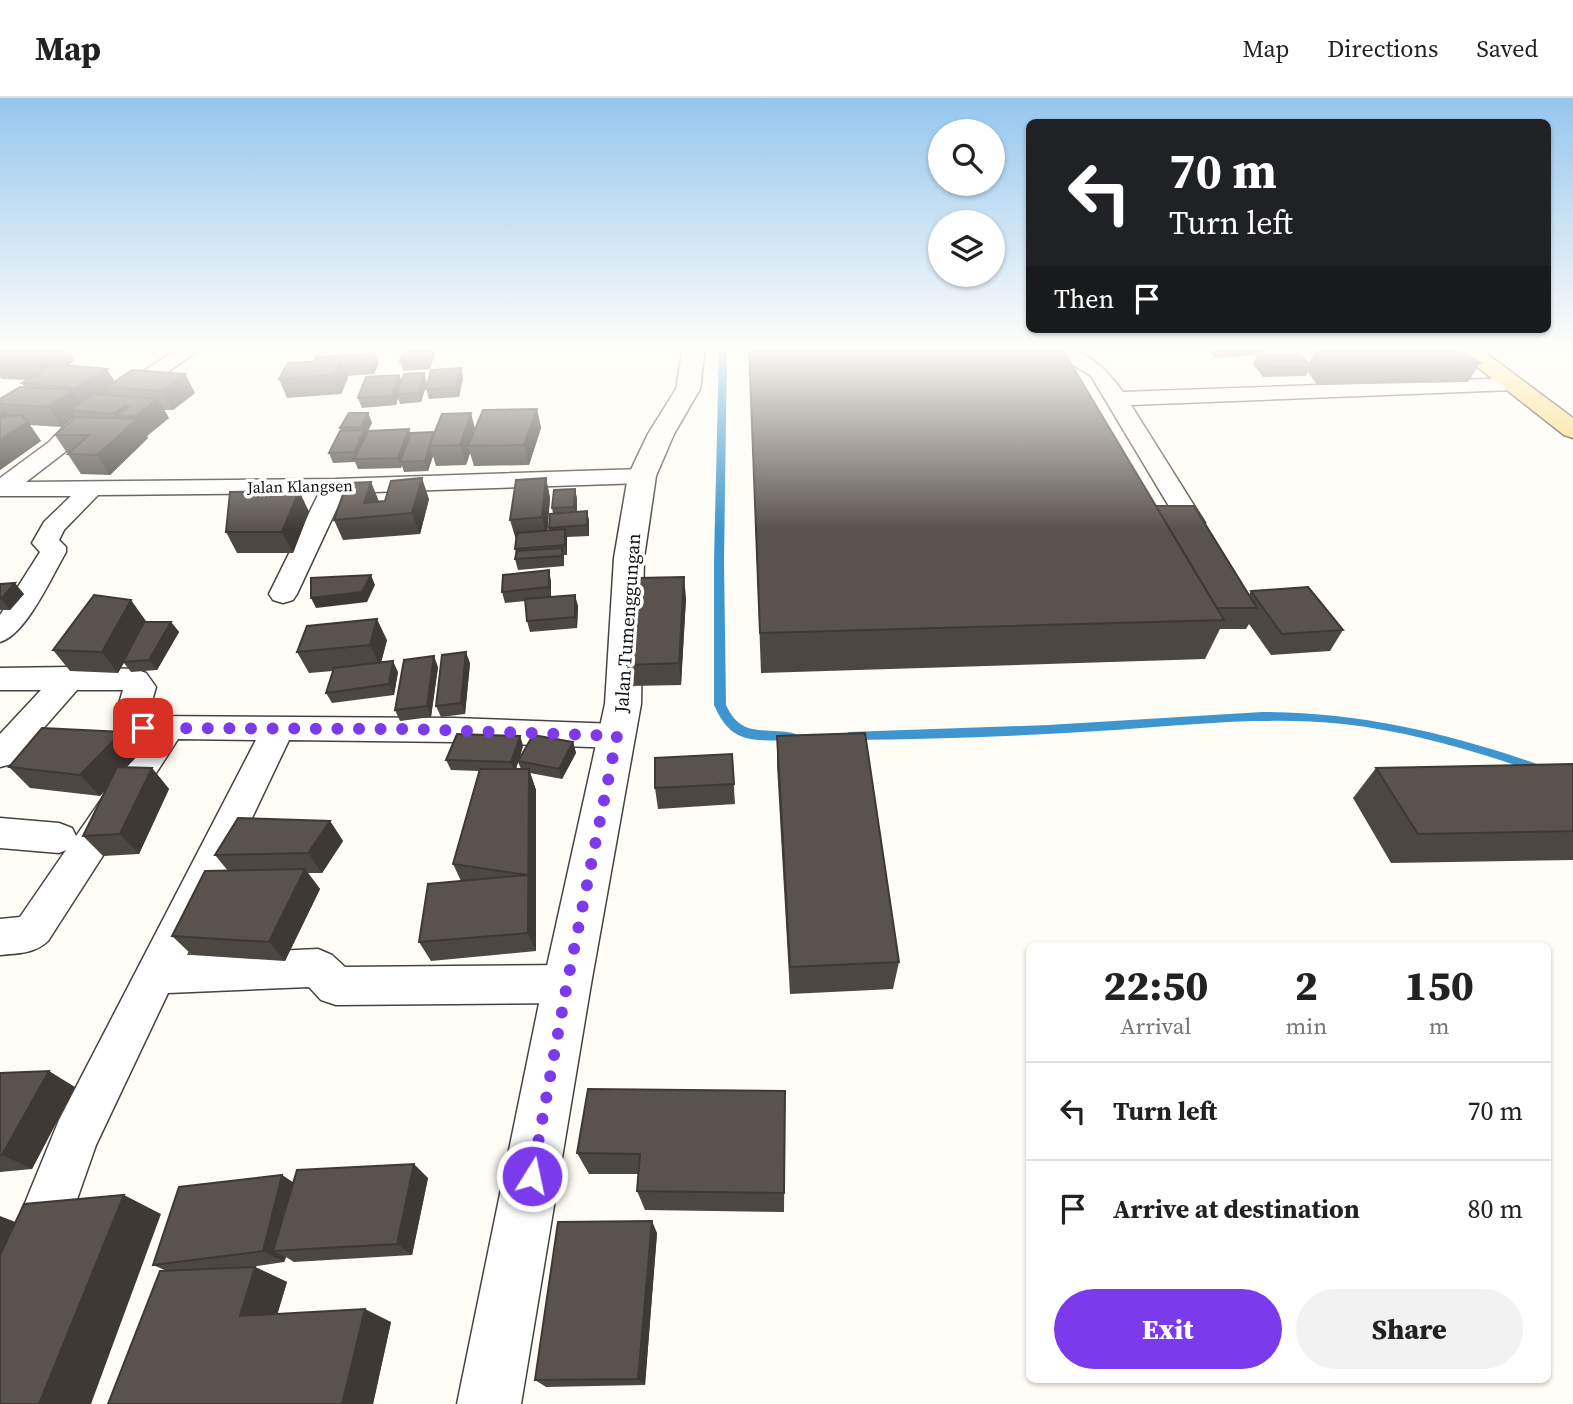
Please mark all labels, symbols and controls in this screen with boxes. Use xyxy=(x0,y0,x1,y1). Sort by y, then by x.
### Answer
text: Map xyxy=(35,26,101,71)
text: Map xyxy=(1242,32,1289,65)
text: Directions xyxy=(1327,32,1438,65)
text: Saved xyxy=(1476,32,1538,65)
map controls xyxy=(928,119,1005,287)
button: search xyxy=(928,119,1005,196)
text: 70 m xyxy=(1169,137,1277,204)
icon: left xyxy=(1054,147,1145,238)
text: Turn left xyxy=(1169,201,1293,245)
button: layers xyxy=(928,210,1005,287)
icon: arrive xyxy=(1128,280,1166,318)
text: Then xyxy=(1054,281,1114,317)
street label: Jalan Klangsen xyxy=(246,474,353,498)
street label: Jalan Tumenggungan xyxy=(608,532,646,715)
pin xyxy=(113,698,173,758)
icon: arrive xyxy=(124,709,162,747)
text: 22:50 xyxy=(1103,956,1208,1014)
text: 2 xyxy=(1295,956,1318,1014)
text: 150 xyxy=(1404,956,1474,1014)
text: Arrival xyxy=(1120,1010,1191,1042)
text: min xyxy=(1286,1010,1327,1042)
text: m xyxy=(1429,1010,1449,1042)
icon: left xyxy=(1054,1092,1092,1130)
text: Turn left xyxy=(1113,1093,1217,1129)
text: 70 m xyxy=(1468,1093,1523,1129)
position arrow xyxy=(495,1139,569,1213)
icon: arrive xyxy=(1054,1190,1092,1228)
text: Arrive at destination xyxy=(1113,1191,1360,1227)
text: 80 m xyxy=(1468,1191,1523,1227)
button: Exit xyxy=(1054,1289,1282,1369)
button: Share xyxy=(1296,1289,1523,1369)

